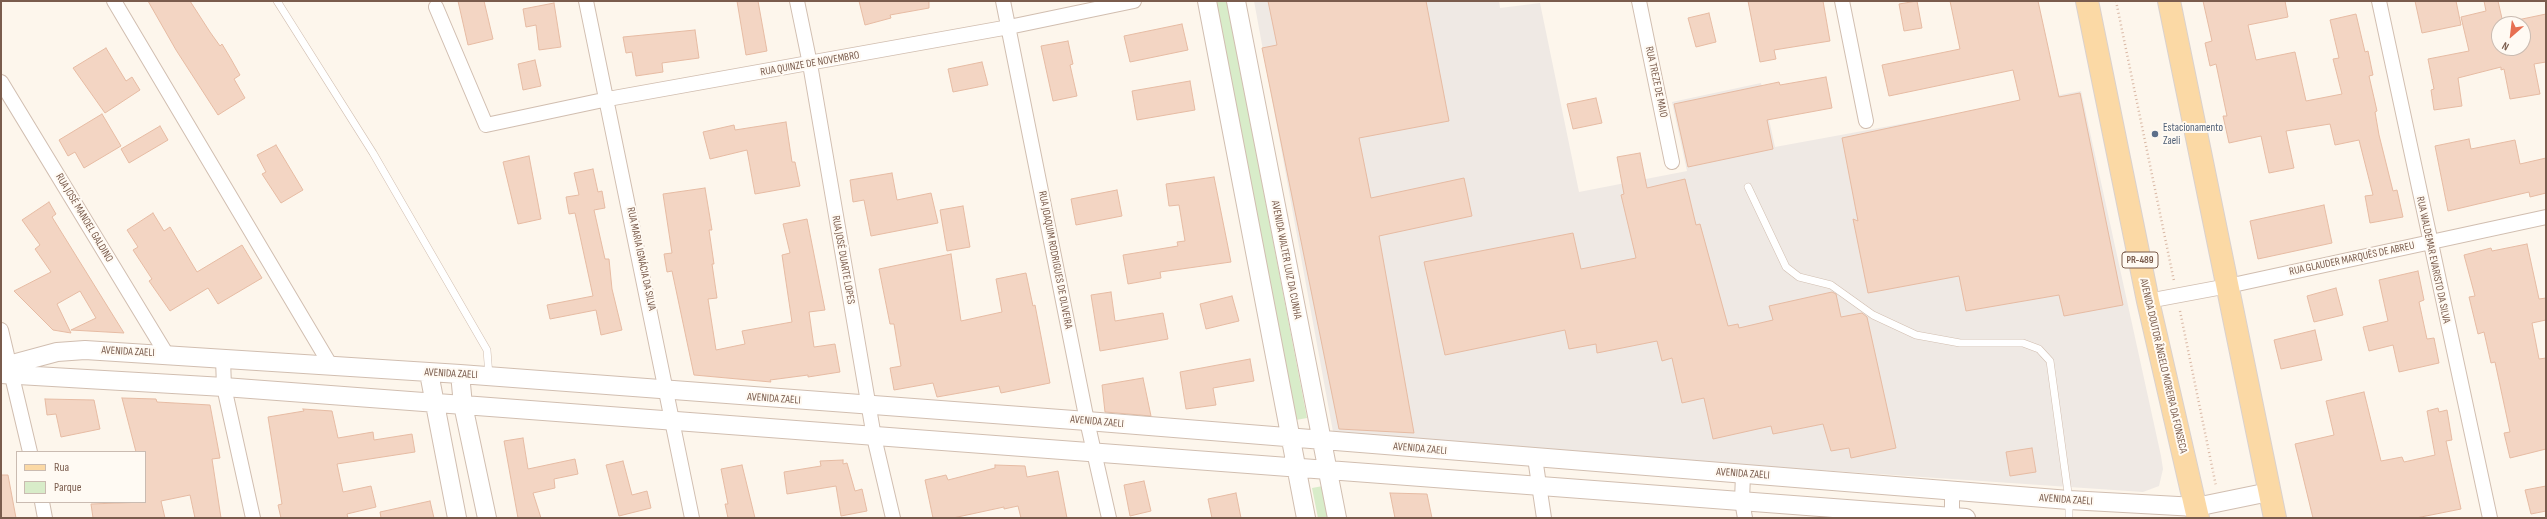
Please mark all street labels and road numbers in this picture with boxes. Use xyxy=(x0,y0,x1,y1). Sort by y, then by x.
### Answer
street label: RUA TREZE DE MAIO xyxy=(1642,45,1670,119)
street label: RUA QUINZE DE NOVEMBRO xyxy=(759,49,861,79)
street label: RUA JOSÉ MANOEL GALDINO xyxy=(52,171,116,265)
street label: RUA JOAQUIM RODRIGUES DE OLIVEIRA xyxy=(1035,190,1075,330)
street label: RUA WALDEMAR EVARISTO DA SILVA xyxy=(2413,195,2453,325)
street label: AVENIDA WALTER LUIZ DA CUNHA xyxy=(1268,200,1304,320)
street label: RUA MARIA IGNÁCIA DA SILVA xyxy=(624,206,658,312)
street label: RUA JOSÉ DUARTE LOPES xyxy=(829,215,857,305)
street label: RUA GLAUDER MARQUÊS DE ABREU xyxy=(2288,239,2416,279)
road number: PR-489 xyxy=(2122,252,2158,268)
street label: AVENIDA DOUTOR ÂNGELO MOREIRA DA FONSECA xyxy=(2136,277,2190,455)
street label: AVENIDA ZAELI xyxy=(101,344,155,360)
street label: AVENIDA ZAELI xyxy=(424,366,478,382)
street label: AVENIDA ZAELI xyxy=(747,391,801,407)
street label: AVENIDA ZAELI xyxy=(1070,413,1124,431)
street label: AVENIDA ZAELI xyxy=(1393,440,1447,458)
street label: AVENIDA ZAELI xyxy=(1716,466,1770,482)
street label: AVENIDA ZAELI xyxy=(2039,492,2093,508)

